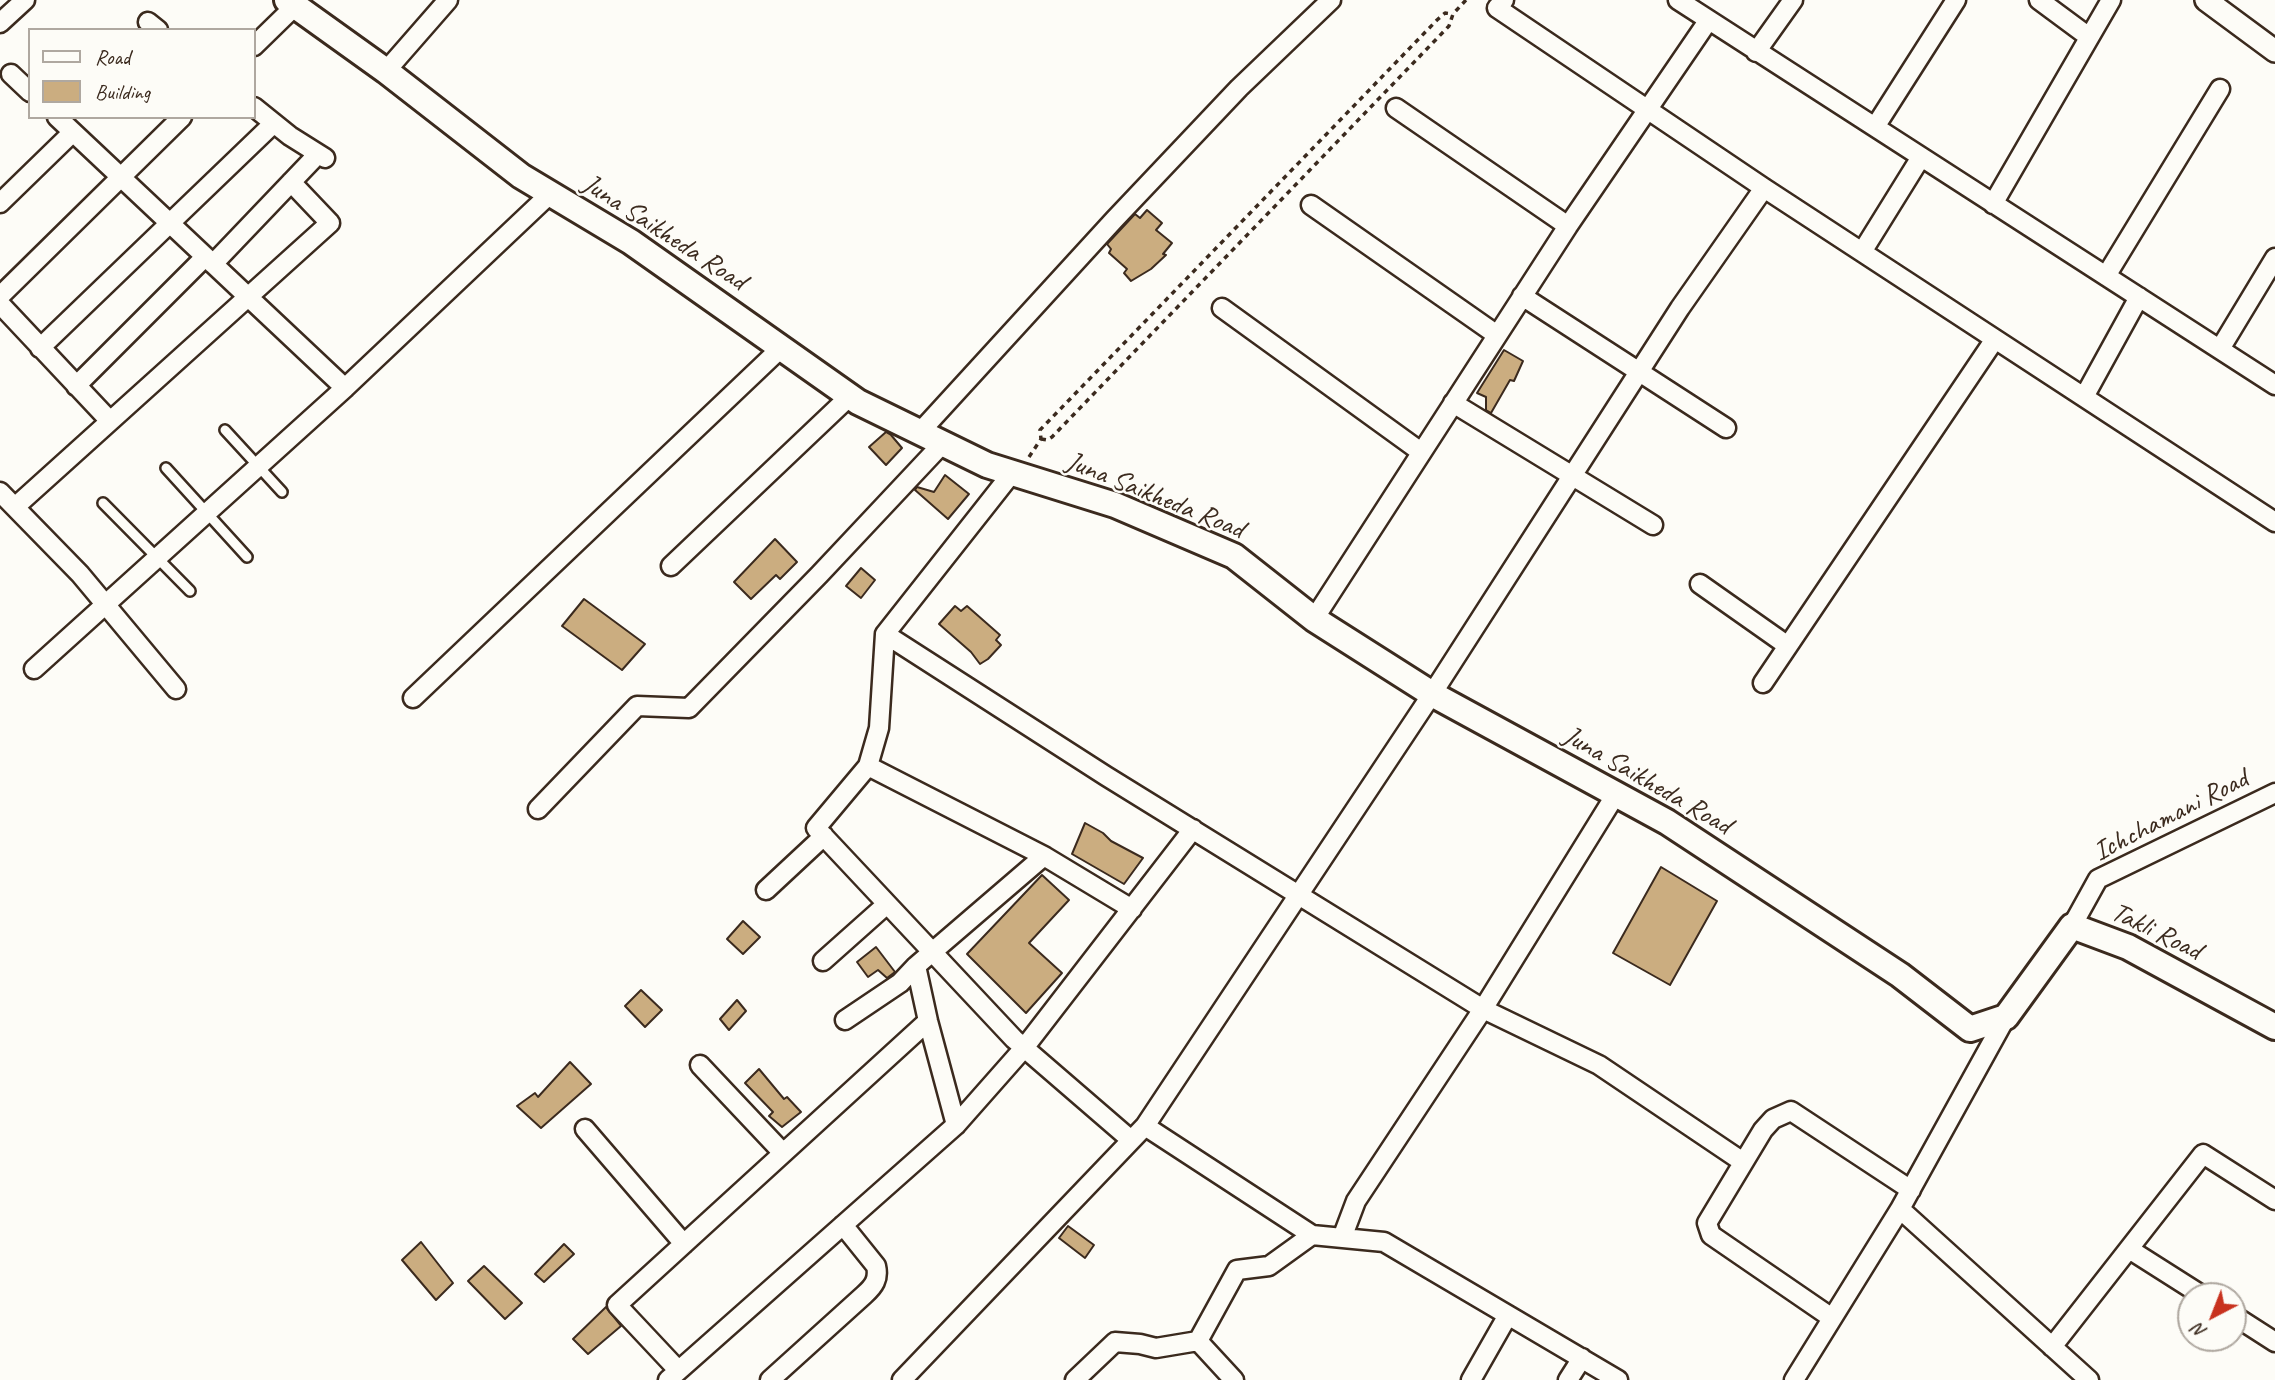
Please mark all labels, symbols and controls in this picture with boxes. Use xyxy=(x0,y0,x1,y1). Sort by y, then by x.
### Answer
legend xyxy=(28,28,256,119)
text: Road xyxy=(95,44,130,70)
text: Building xyxy=(95,79,150,105)
street label: Juna Saikheda Road xyxy=(576,168,752,298)
street label: Juna Saikheda Road xyxy=(1061,445,1249,547)
street label: Juna Saikheda Road xyxy=(1557,719,1737,843)
street label: Ichchamani Road xyxy=(2088,763,2254,869)
street label: Takli Road xyxy=(2105,896,2207,968)
north arrow xyxy=(2177,1282,2247,1352)
text: N xyxy=(2187,1318,2212,1344)

